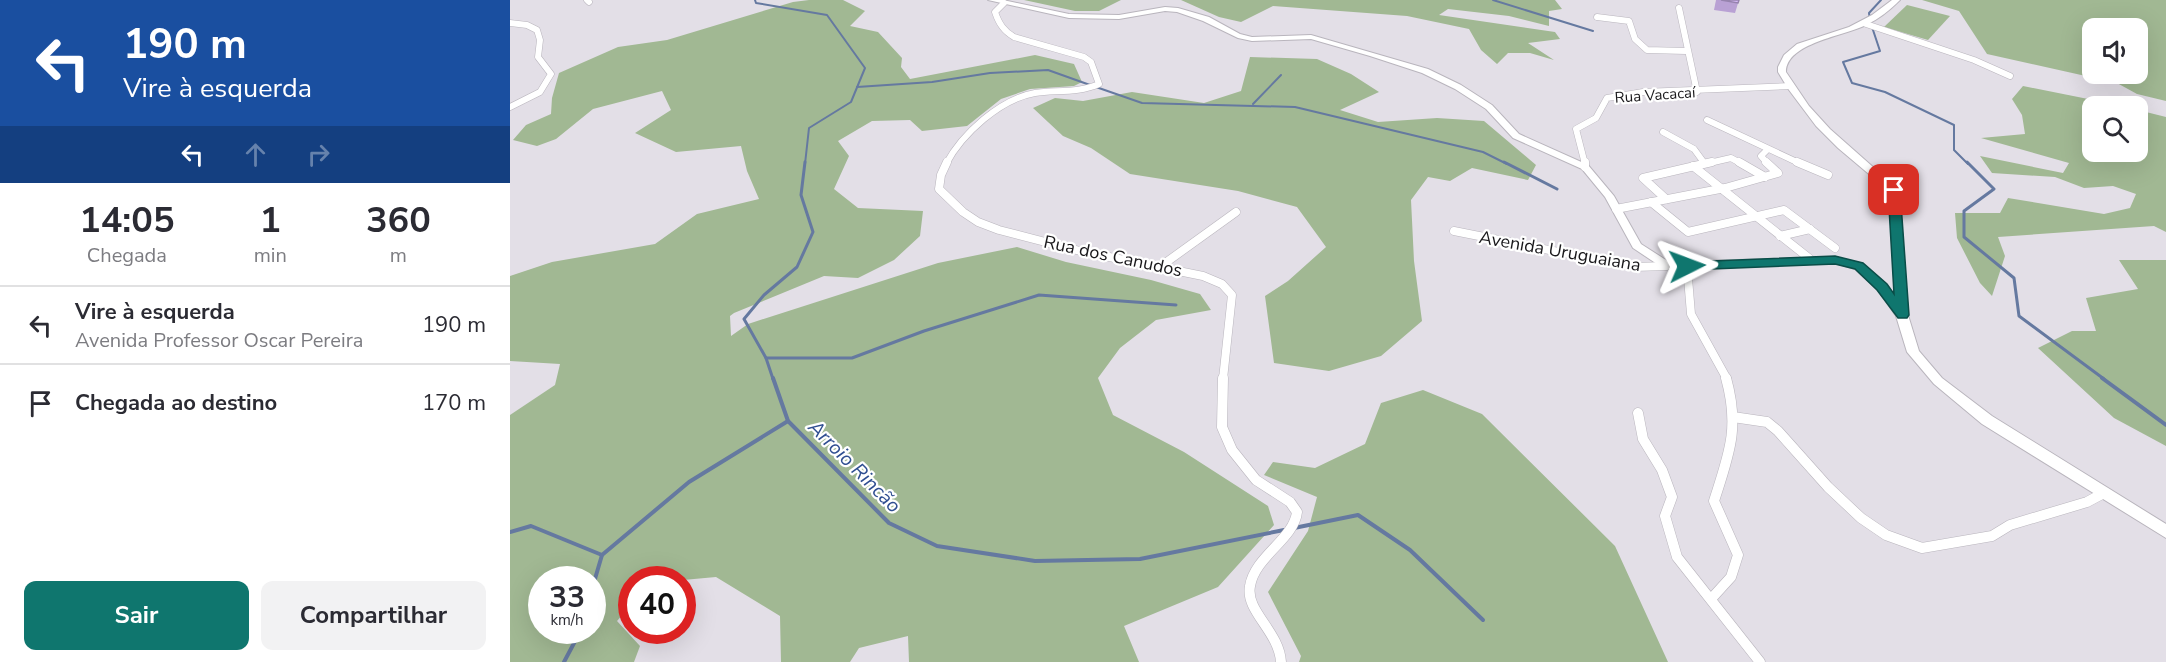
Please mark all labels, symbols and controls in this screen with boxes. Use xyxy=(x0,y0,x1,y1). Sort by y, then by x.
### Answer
text: 190 m xyxy=(123,16,247,73)
map controls xyxy=(2082,18,2148,162)
button: sound xyxy=(2082,18,2148,84)
icon: left xyxy=(24,24,102,102)
text: Vire à esquerda xyxy=(123,70,312,107)
street label: Rua Vacacaí xyxy=(1614,82,1698,108)
button: search xyxy=(2082,96,2148,162)
icon: left xyxy=(176,138,209,171)
icon: ahead xyxy=(239,138,272,171)
icon: right xyxy=(302,138,335,171)
pin xyxy=(1868,164,1919,215)
icon: arrive xyxy=(1877,173,1910,206)
text: 14:05 xyxy=(79,196,175,245)
text: 1 xyxy=(259,196,281,245)
text: 360 xyxy=(366,196,431,245)
street label: Avenida Uruguaiana xyxy=(1477,225,1643,277)
street label: Rua dos Canudos xyxy=(1042,230,1184,282)
position arrow xyxy=(1655,234,1719,298)
text: Chegada xyxy=(87,242,167,269)
text: min xyxy=(254,242,287,269)
text: m xyxy=(390,242,407,269)
text: Vire à esquerda xyxy=(75,297,235,327)
icon: left xyxy=(24,309,57,342)
text: 190 m xyxy=(422,310,486,340)
text: Avenida Professor Oscar Pereira xyxy=(75,327,363,354)
icon: arrive xyxy=(24,387,57,420)
text: Chegada ao destino xyxy=(75,388,277,418)
text: 170 m xyxy=(422,388,486,418)
water label: Arroio Rincão xyxy=(802,413,907,519)
speed limit sign: 40 xyxy=(618,566,696,644)
text: 33 xyxy=(549,577,585,618)
button: Sair xyxy=(24,581,249,650)
button: Compartilhar xyxy=(261,581,486,650)
text: km/h xyxy=(550,610,584,630)

